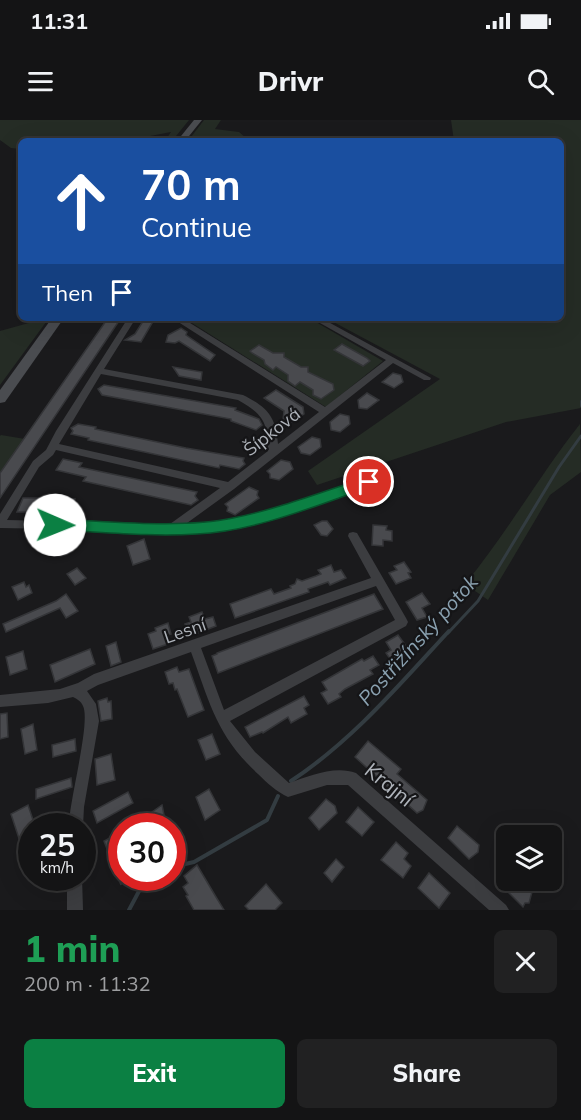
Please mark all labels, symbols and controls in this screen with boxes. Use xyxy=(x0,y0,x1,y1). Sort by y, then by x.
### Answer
text: 11:31 xyxy=(30,7,88,35)
text: Drivr xyxy=(258,64,323,98)
icon: menu xyxy=(24,65,57,98)
icon: search xyxy=(524,65,557,98)
text: 70 m xyxy=(141,158,241,211)
icon: ahead xyxy=(42,162,120,240)
text: Continue xyxy=(141,210,252,244)
icon: arrive xyxy=(105,276,138,309)
text: Then xyxy=(42,279,93,307)
street label: Šípková xyxy=(239,402,305,461)
pin xyxy=(343,456,394,507)
icon: arrive xyxy=(352,465,385,498)
position arrow xyxy=(23,493,87,557)
water label: Postřižínský potok xyxy=(352,569,483,710)
street label: Lesní xyxy=(161,612,211,648)
street label: Krajní xyxy=(360,757,420,812)
speed limit sign: 30 xyxy=(108,813,186,891)
map controls xyxy=(496,825,562,891)
button: layers xyxy=(496,825,562,891)
text: 25 xyxy=(39,826,75,864)
text: km/h xyxy=(40,858,74,877)
text: 1 min xyxy=(24,926,120,971)
button: close xyxy=(494,930,557,993)
text: 200 m · 11:32 xyxy=(24,971,150,996)
button: Exit xyxy=(24,1039,285,1108)
button: Share xyxy=(297,1039,557,1108)

